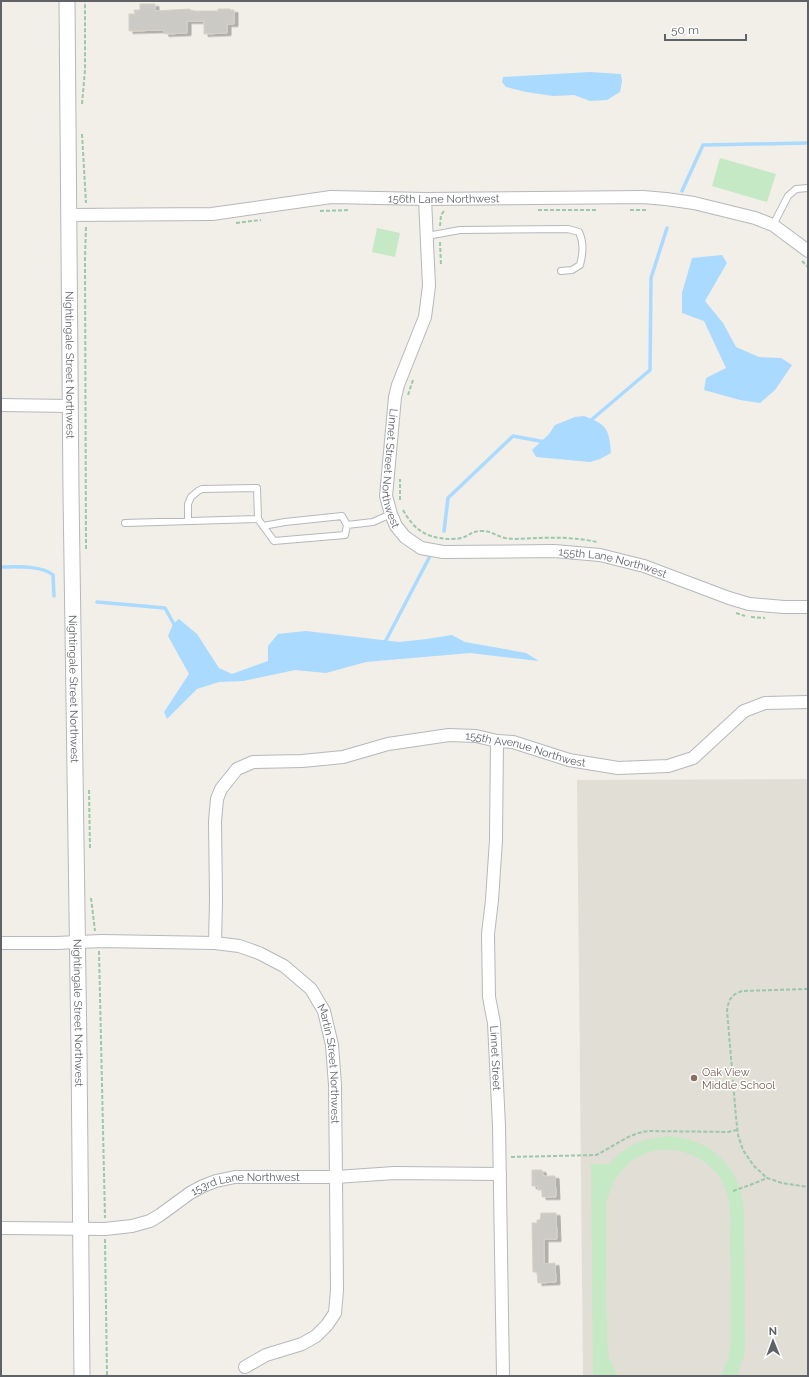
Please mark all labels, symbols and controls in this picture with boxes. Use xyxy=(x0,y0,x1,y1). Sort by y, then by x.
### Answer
scale bar xyxy=(665,16,746,42)
text: 50 m xyxy=(671,23,699,37)
street label: 156th Lane Northwest xyxy=(388,192,500,206)
street label: Nightingale Street Northwest xyxy=(63,291,77,439)
street label: Linnet Street Northwest xyxy=(379,408,403,530)
street label: 155th Lane Northwest xyxy=(558,545,669,581)
street label: Nightingale Street Northwest xyxy=(66,615,81,763)
street label: 155th Avenue Northwest xyxy=(465,729,587,769)
street label: Nightingale Street Northwest xyxy=(71,939,86,1087)
street label: Martin Street Northwest xyxy=(315,1001,342,1124)
street label: Linnet Street xyxy=(488,1025,504,1091)
place label: Oak View Middle School xyxy=(702,1066,775,1092)
marker: Oak View Middle School xyxy=(689,1073,699,1083)
street label: 153rd Lane Northwest xyxy=(188,1170,300,1198)
north arrow xyxy=(753,1321,793,1361)
text: N xyxy=(769,1325,777,1338)

